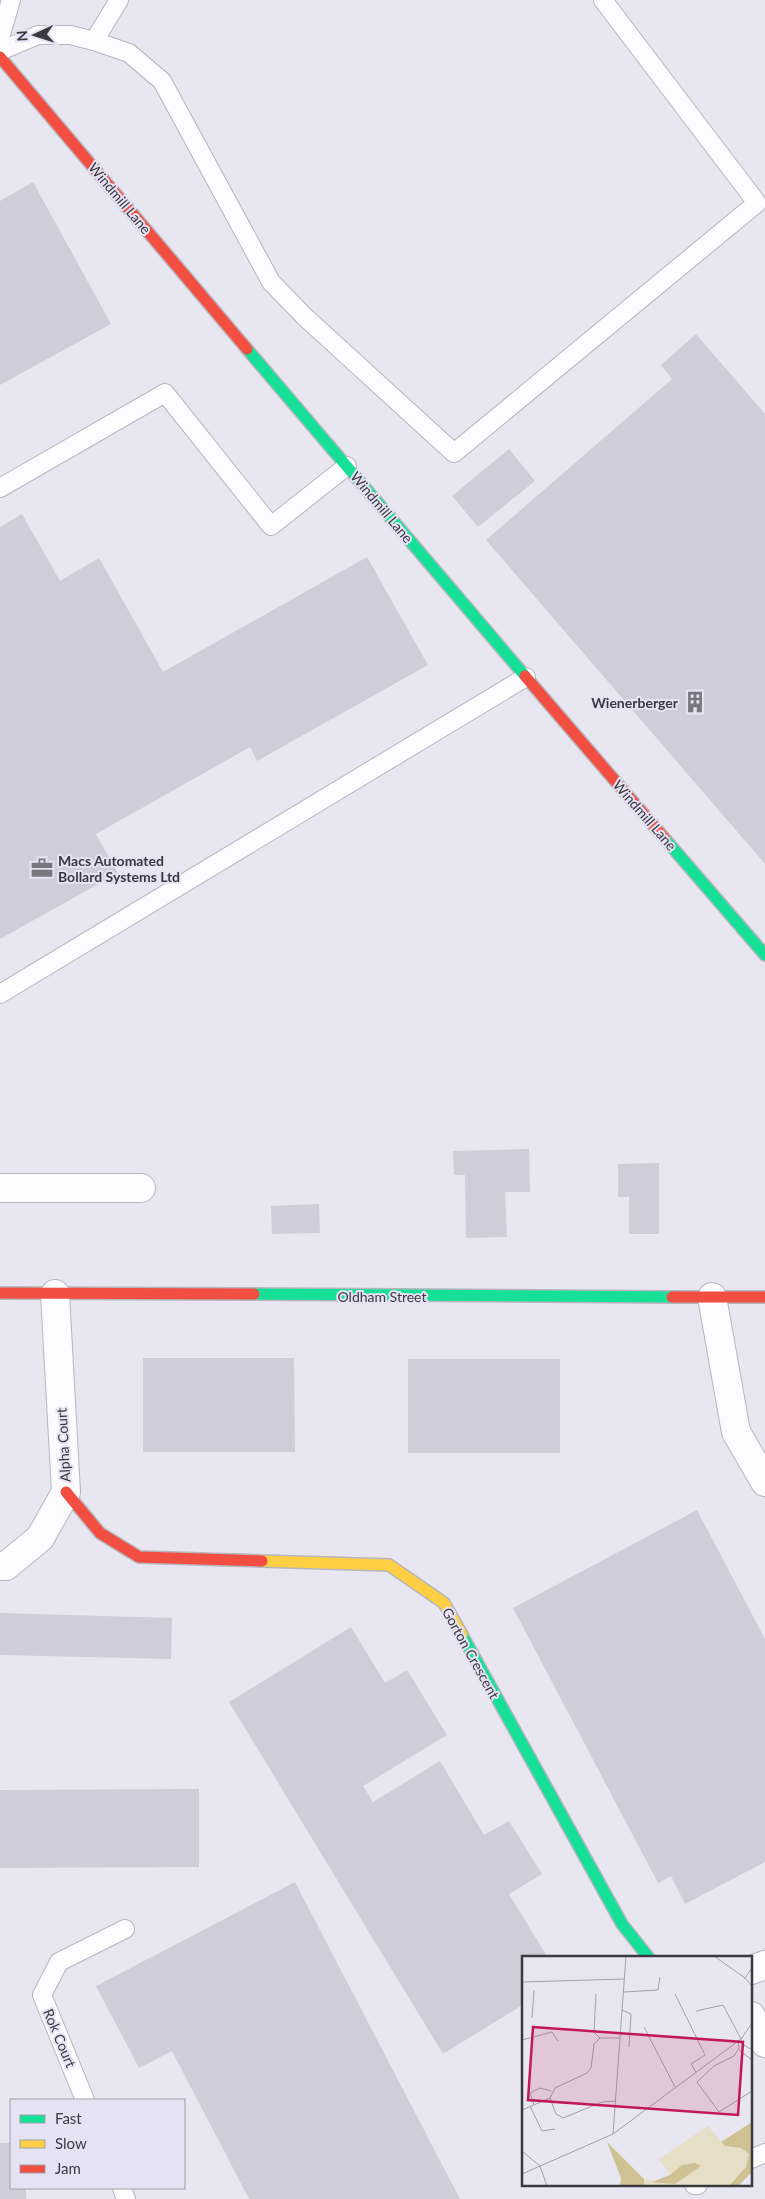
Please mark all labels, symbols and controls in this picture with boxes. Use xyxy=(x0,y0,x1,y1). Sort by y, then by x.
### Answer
north arrow xyxy=(10,10,60,60)
text: N xyxy=(13,30,30,42)
street label: Windmill Lane xyxy=(85,159,155,237)
street label: Windmill Lane xyxy=(347,468,417,546)
building icon: Wienerberger xyxy=(682,689,708,715)
place label: Wienerberger xyxy=(591,694,679,711)
street label: Windmill Lane xyxy=(610,776,680,854)
place label: Macs Automated Bollard Systems Ltd xyxy=(58,852,180,885)
office icon: Macs Automated Bollard Systems Ltd xyxy=(29,855,55,881)
street label: Oldham Street xyxy=(338,1288,426,1305)
street label: Alpha Court xyxy=(53,1408,73,1482)
street label: Gorton Crescent xyxy=(439,1604,503,1702)
inset map xyxy=(522,1956,752,2186)
street label: Rok Court xyxy=(40,2006,80,2070)
legend xyxy=(10,2099,185,2189)
text: Fast xyxy=(55,2109,82,2127)
text: Slow xyxy=(55,2134,87,2152)
text: Jam xyxy=(55,2159,81,2177)

